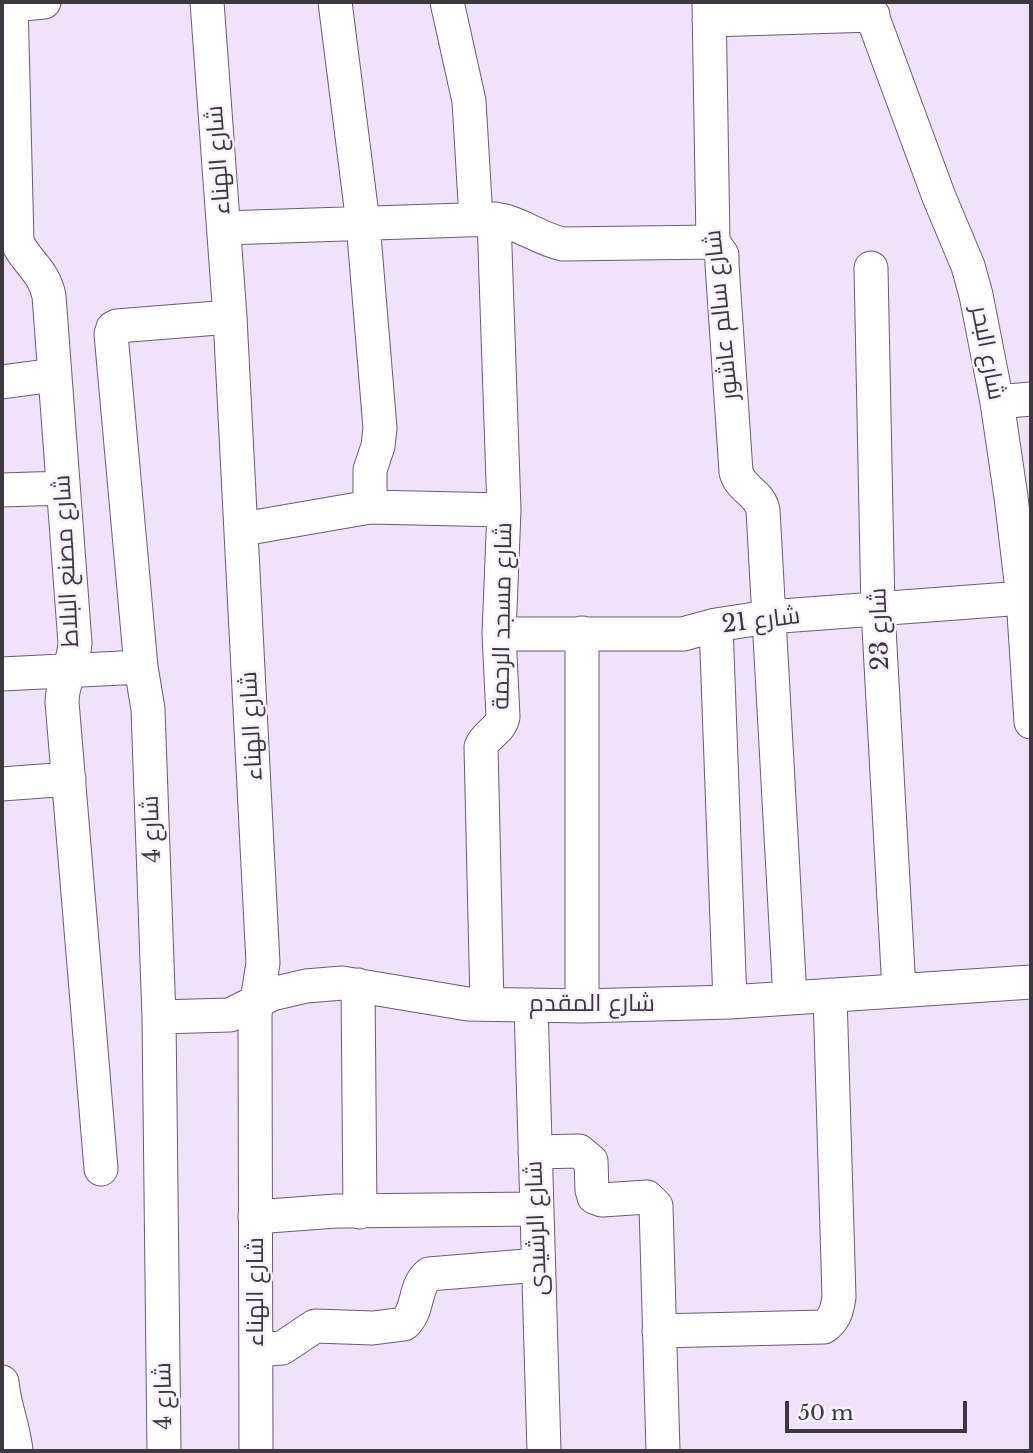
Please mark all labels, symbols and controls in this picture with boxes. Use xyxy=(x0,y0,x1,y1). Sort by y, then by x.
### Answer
street label: شارع الهناء xyxy=(201,104,237,216)
street label: شارع سالم عاشور xyxy=(699,228,745,402)
street label: شارع البحر xyxy=(964,304,1010,402)
street label: شارع مصنع البلاط xyxy=(48,474,86,648)
street label: شارع مسجد الرحمة xyxy=(487,522,519,710)
street label: شارع 23 xyxy=(864,587,896,671)
street label: شارع 21 xyxy=(720,602,802,640)
street label: شارع الهناء xyxy=(235,671,269,781)
street label: شارع 4 xyxy=(136,795,168,863)
street label: شارع المقدم xyxy=(529,990,655,1018)
street label: شارع الرشيدى xyxy=(520,1160,554,1296)
street label: شارع الهناء xyxy=(242,1237,270,1347)
street label: شارع 4 xyxy=(149,1362,179,1430)
scale bar xyxy=(788,1386,970,1430)
text: 50 m xyxy=(798,1400,853,1426)

